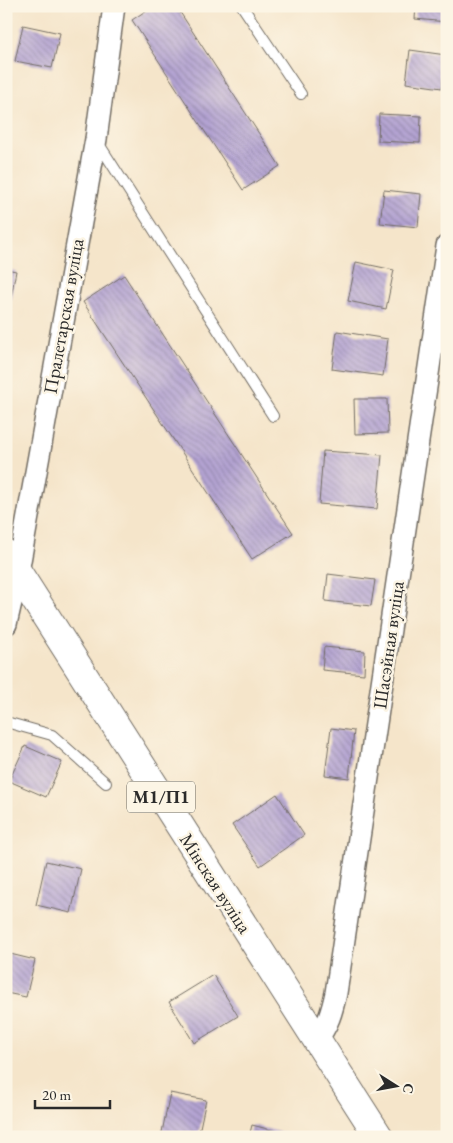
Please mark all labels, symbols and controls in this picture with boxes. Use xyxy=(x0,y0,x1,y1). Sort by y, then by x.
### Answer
street label: Пралетарская вуліца xyxy=(38,236,90,396)
street label: Шасэйная вуліца xyxy=(367,579,410,711)
road number: М1/П1 xyxy=(127,782,195,812)
street label: Мінская вуліца xyxy=(174,828,257,938)
north arrow xyxy=(370,1060,420,1110)
scale bar xyxy=(35,1078,110,1110)
text: С xyxy=(399,1082,419,1095)
text: 20 m xyxy=(42,1085,71,1104)

